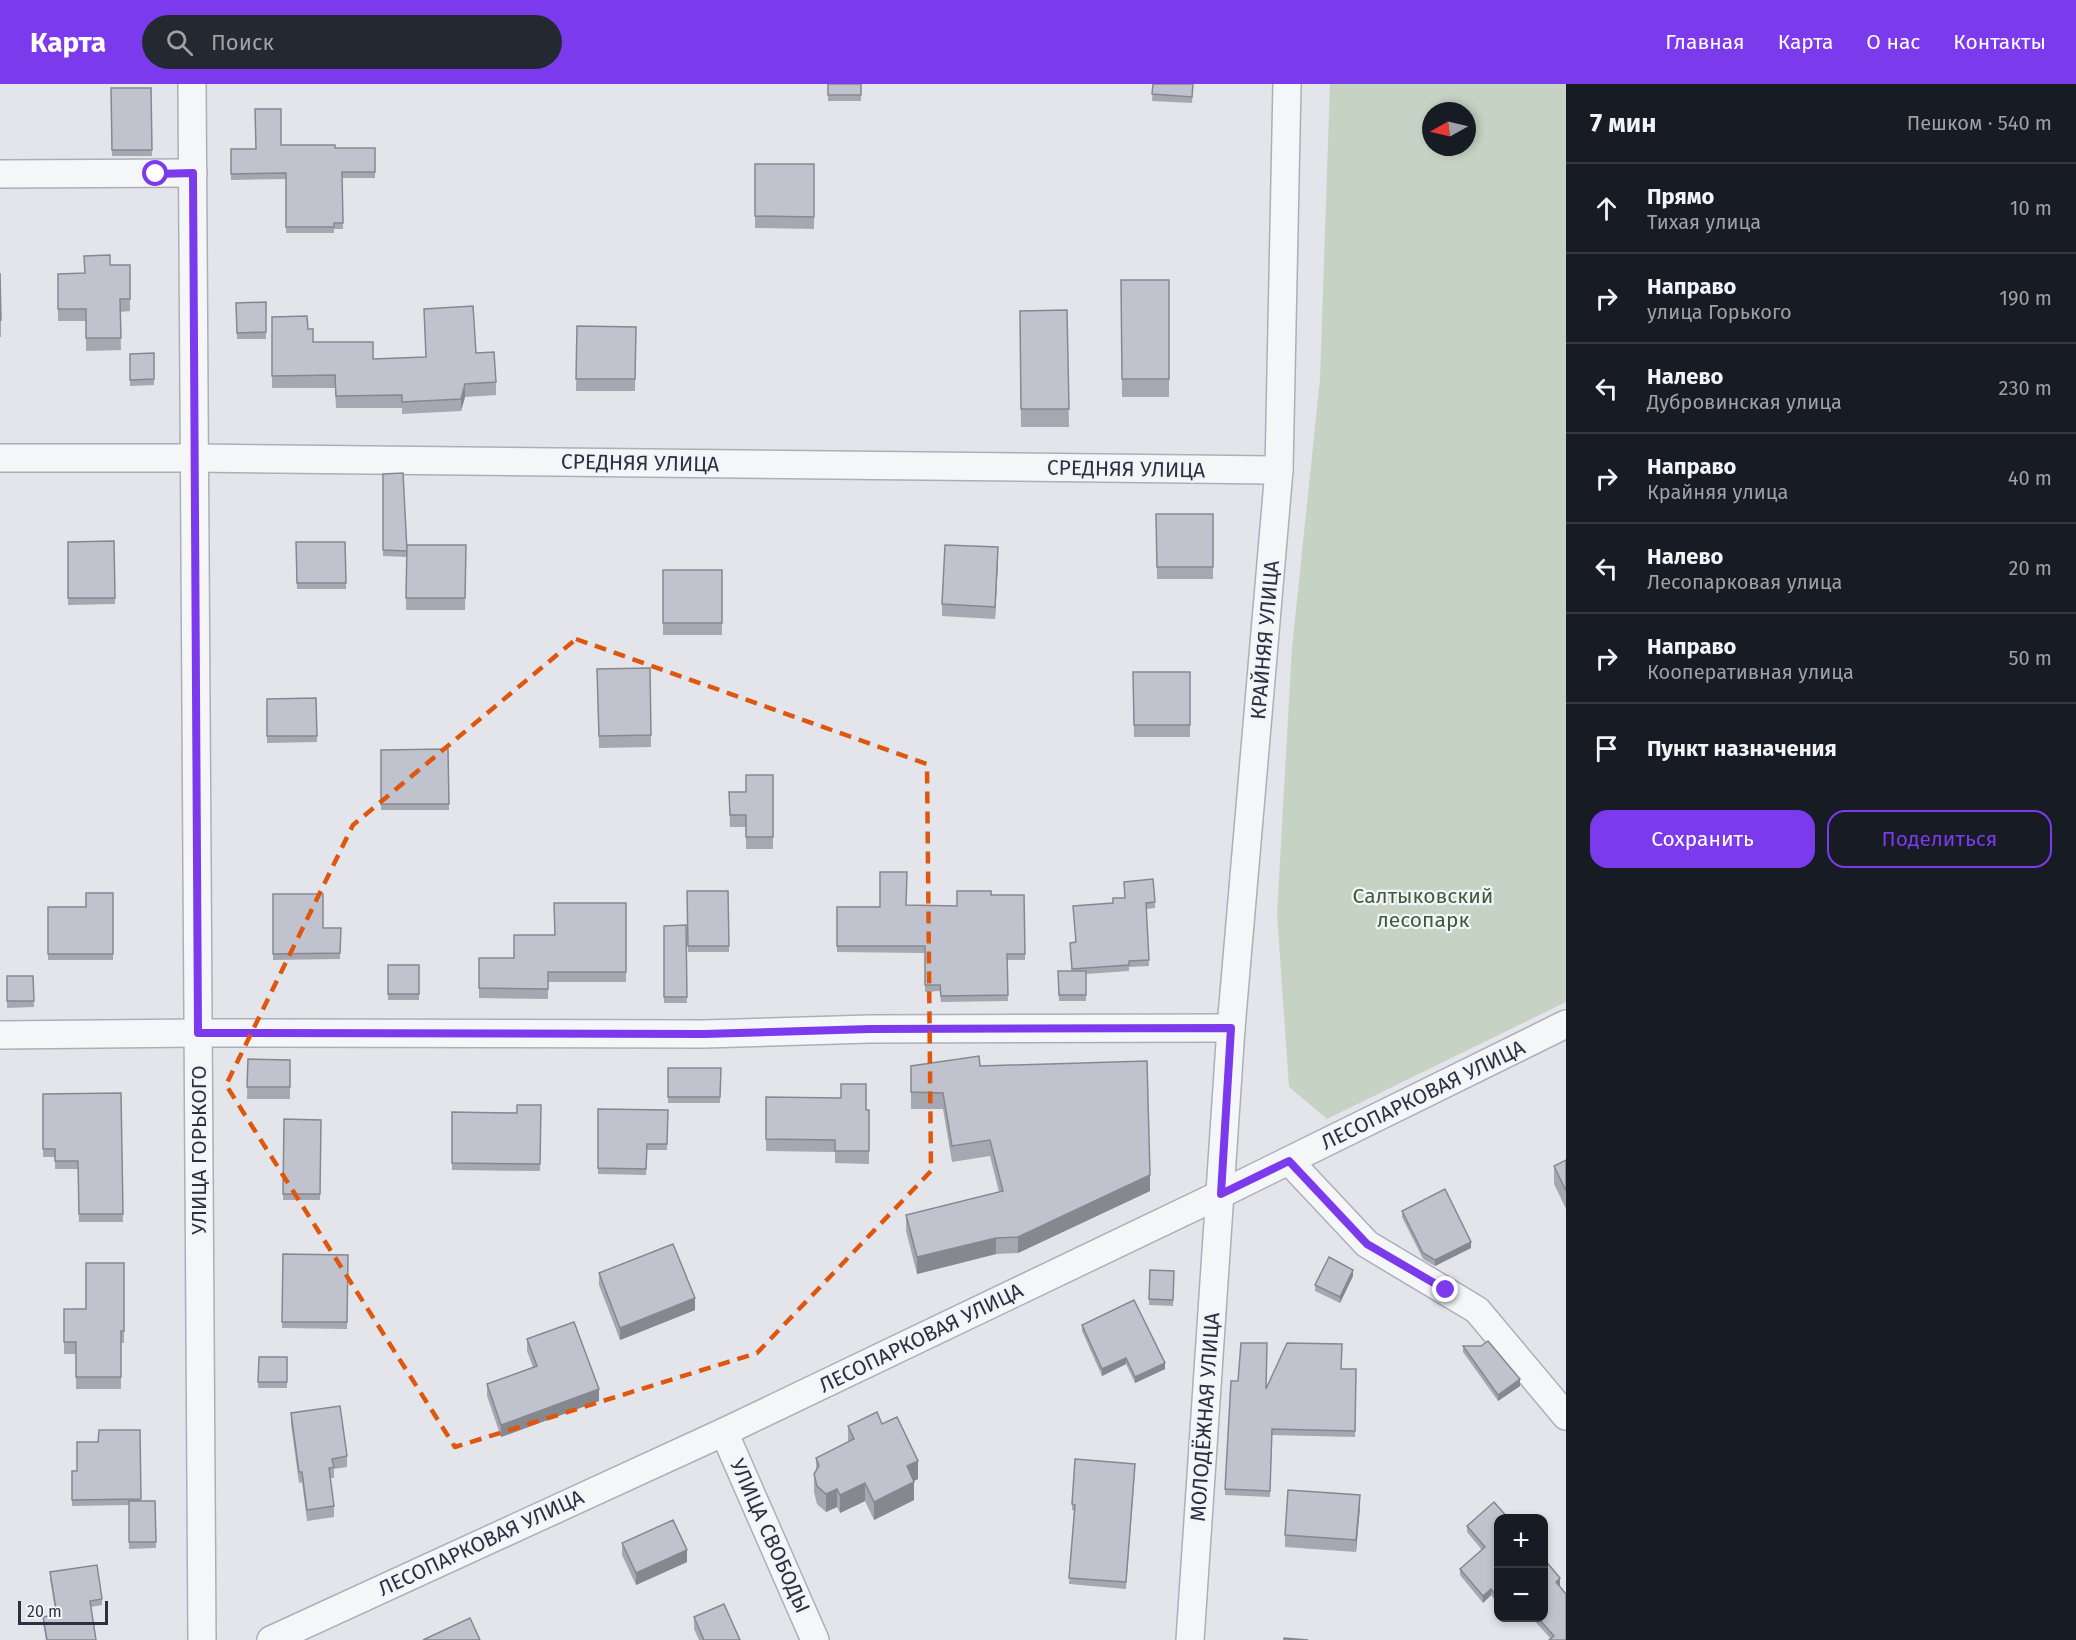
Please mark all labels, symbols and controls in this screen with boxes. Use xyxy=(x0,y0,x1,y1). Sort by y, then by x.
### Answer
search box xyxy=(142,15,562,69)
text: Карта xyxy=(30,26,106,59)
icon: search xyxy=(163,26,196,59)
text: Поиск xyxy=(211,29,274,56)
text: Главная xyxy=(1665,29,1745,55)
text: Карта xyxy=(1778,29,1833,55)
text: О нас xyxy=(1866,29,1920,55)
text: Контакты xyxy=(1953,29,2046,55)
north arrow xyxy=(1422,102,1476,156)
text: 7 мин xyxy=(1590,108,1656,139)
text: Пешком · 540 m xyxy=(1907,111,2052,135)
route start xyxy=(142,160,168,186)
text: Прямо xyxy=(1647,183,1714,210)
icon: ahead xyxy=(1590,192,1623,225)
text: 10 m xyxy=(2010,196,2052,220)
text: Тихая улица xyxy=(1647,210,1761,234)
text: Направо xyxy=(1647,273,1736,300)
icon: right xyxy=(1590,282,1623,315)
text: 190 m xyxy=(1999,286,2052,310)
text: улица Горького xyxy=(1647,300,1792,324)
text: Налево xyxy=(1647,363,1723,390)
icon: left xyxy=(1590,372,1623,405)
text: 230 m xyxy=(1999,376,2052,400)
text: Дубровинская улица xyxy=(1647,390,1842,414)
street label: СРЕДНЯЯ УЛИЦА xyxy=(561,449,719,477)
text: Направо xyxy=(1647,453,1736,480)
street label: СРЕДНЯЯ УЛИЦА xyxy=(1047,455,1205,483)
icon: right xyxy=(1590,462,1623,495)
text: 40 m xyxy=(2008,466,2052,490)
text: Крайняя улица xyxy=(1647,480,1788,504)
text: Налево xyxy=(1647,543,1723,570)
icon: left xyxy=(1590,552,1623,585)
text: 20 m xyxy=(2009,556,2052,580)
street label: КРАЙНЯЯ УЛИЦА xyxy=(1245,559,1285,721)
text: Лесопарковая улица xyxy=(1647,570,1842,594)
text: Направо xyxy=(1647,633,1736,660)
icon: right xyxy=(1590,642,1623,675)
text: 50 m xyxy=(2008,646,2052,670)
text: Кооперативная улица xyxy=(1647,660,1854,684)
icon: arrive xyxy=(1590,732,1623,765)
text: Пункт назначения xyxy=(1647,735,1837,762)
button: Сохранить xyxy=(1590,810,1815,868)
button: Поделиться xyxy=(1827,810,2052,868)
park label: Салтыковский лесопарк xyxy=(1353,883,1493,933)
street label: ЛЕСОПАРКОВАЯ УЛИЦА xyxy=(1317,1034,1529,1156)
street label: УЛИЦА ГОРЬКОГО xyxy=(186,1065,212,1235)
route end xyxy=(1432,1276,1458,1302)
street label: ЛЕСОПАРКОВАЯ УЛИЦА xyxy=(815,1277,1027,1399)
street label: МОЛОДЁЖНАЯ УЛИЦА xyxy=(1185,1312,1225,1522)
street label: УЛИЦА СВОБОДЫ xyxy=(724,1455,816,1617)
street label: ЛЕСОПАРКОВАЯ УЛИЦА xyxy=(374,1484,588,1602)
map controls xyxy=(1494,1514,1548,1622)
button: + xyxy=(1494,1514,1548,1568)
button: − xyxy=(1494,1568,1548,1622)
scale bar xyxy=(18,1598,108,1626)
text: 20 m xyxy=(27,1602,62,1621)

